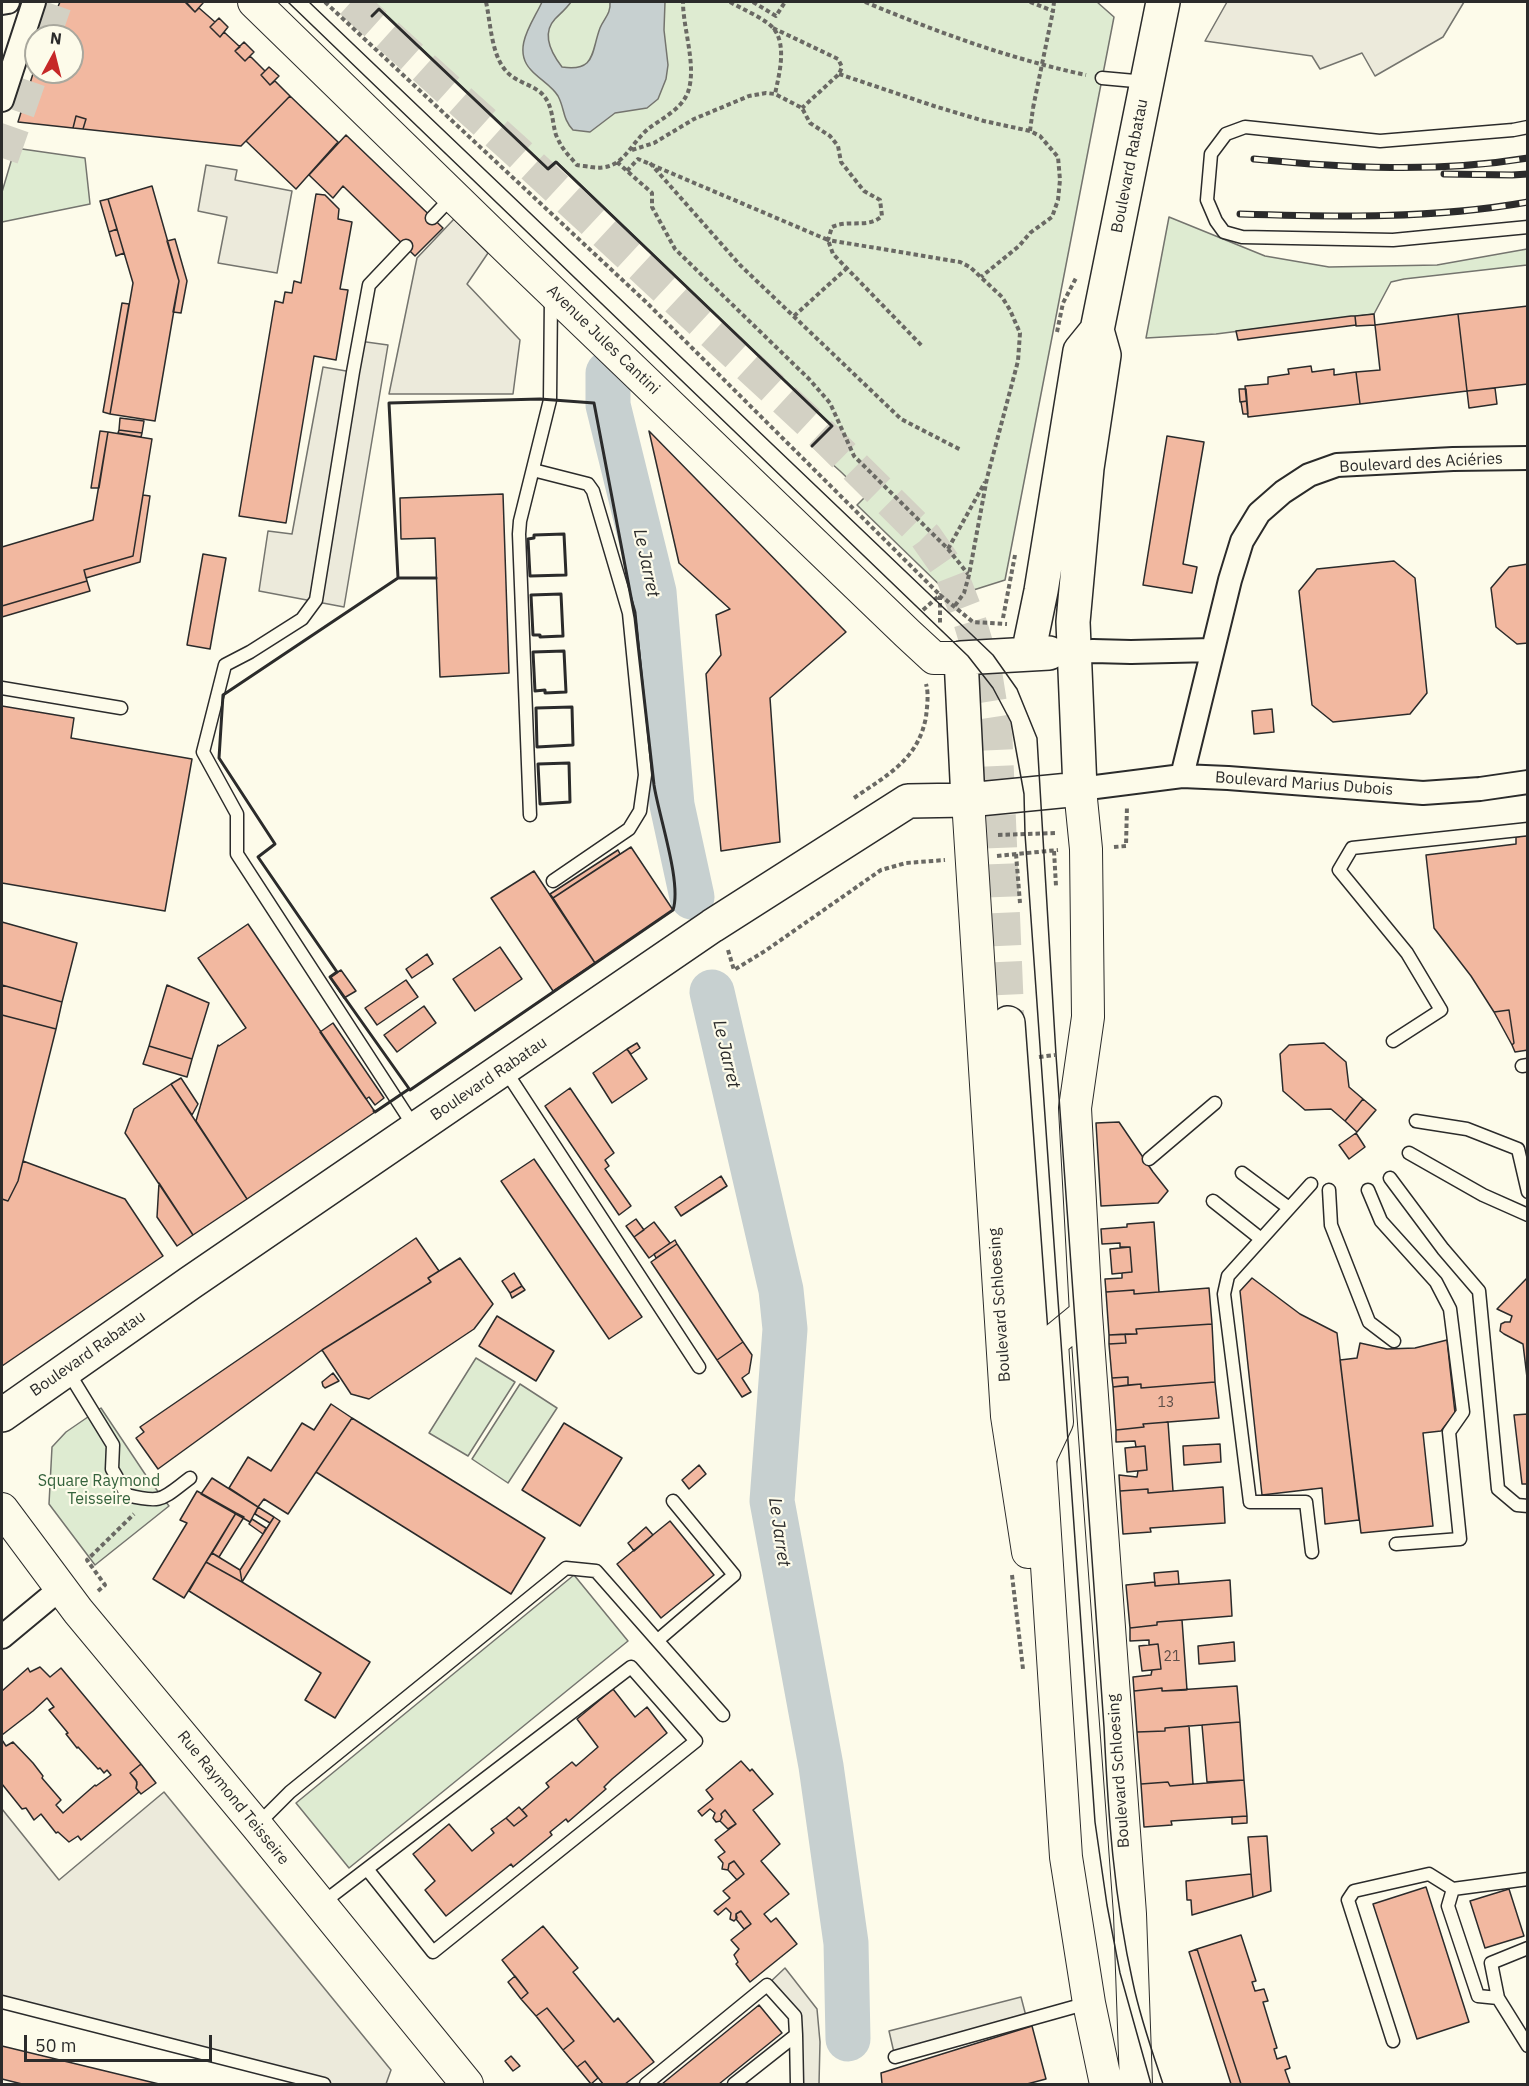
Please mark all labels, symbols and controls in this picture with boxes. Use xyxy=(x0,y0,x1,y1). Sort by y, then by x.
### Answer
north arrow xyxy=(24,24,84,84)
text: N xyxy=(49,27,63,49)
street label: Boulevard Rabatau xyxy=(1108,97,1152,235)
street label: Avenue Jules Cantini xyxy=(543,281,663,399)
street label: Boulevard des Aciéries xyxy=(1339,449,1503,477)
water label: Le Jarret xyxy=(628,527,664,599)
street label: Boulevard Marius Dubois xyxy=(1214,768,1394,800)
water label: Le Jarret xyxy=(708,1018,744,1090)
street label: Boulevard Rabatau xyxy=(427,1033,551,1125)
street label: Boulevard Schloesing xyxy=(985,1227,1015,1383)
street label: Boulevard Rabatau xyxy=(27,1307,149,1401)
house number: 13 xyxy=(1158,1395,1174,1411)
park label: Square Raymond Teisseire xyxy=(38,1471,160,1509)
water label: Le Jarret xyxy=(763,1496,795,1568)
house number: 21 xyxy=(1164,1649,1180,1665)
street label: Boulevard Schloesing xyxy=(1104,1693,1134,1849)
street label: Rue Raymond Teisseire xyxy=(173,1727,293,1869)
scale bar xyxy=(27,2023,214,2061)
text: 50 m xyxy=(35,2034,77,2057)

